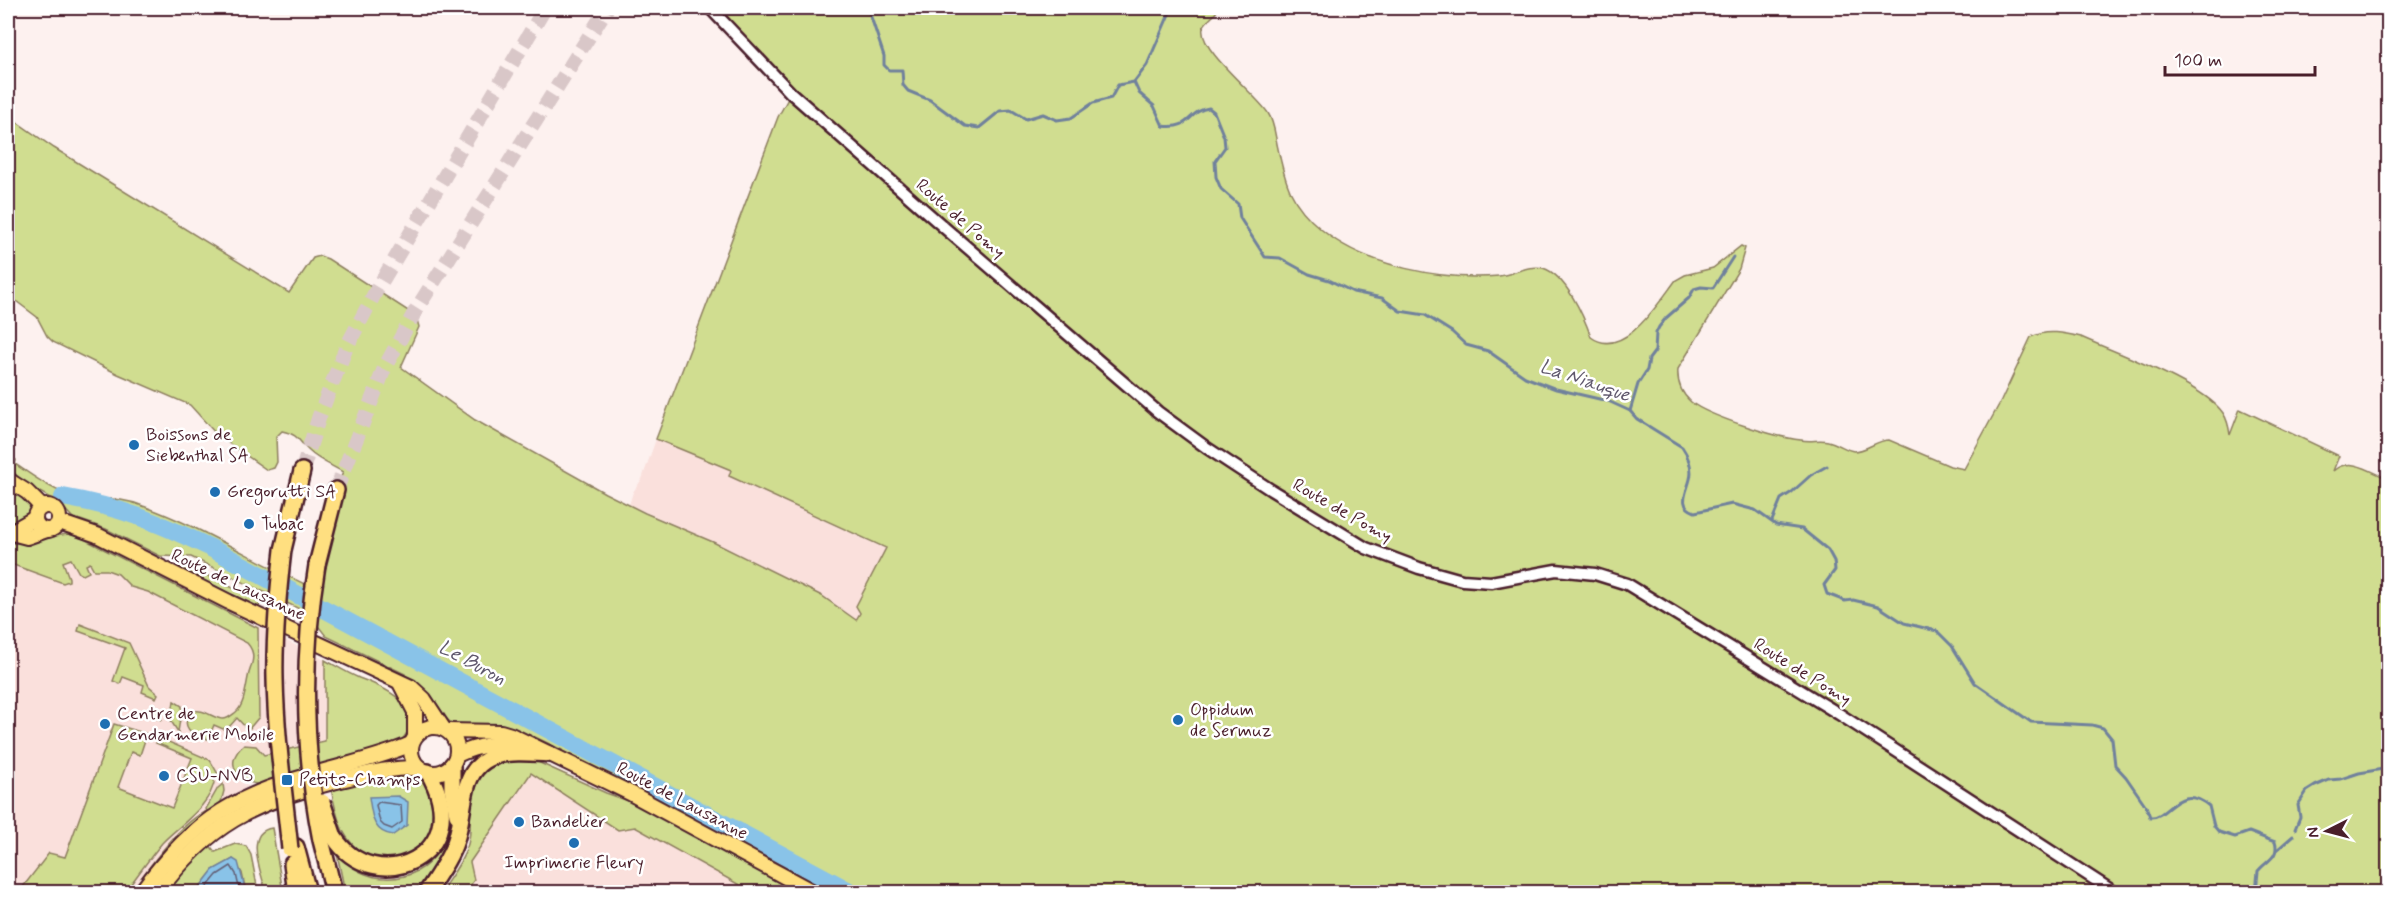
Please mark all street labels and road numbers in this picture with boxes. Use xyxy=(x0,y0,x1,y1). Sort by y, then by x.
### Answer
street label: Route de Pomy xyxy=(910,174,1010,264)
street label: Route de Pomy xyxy=(1288,473,1396,549)
street label: Route de Lausanne xyxy=(167,543,309,627)
street label: Route de Pomy xyxy=(1749,632,1855,712)
street label: Route de Lausanne xyxy=(612,756,752,846)

